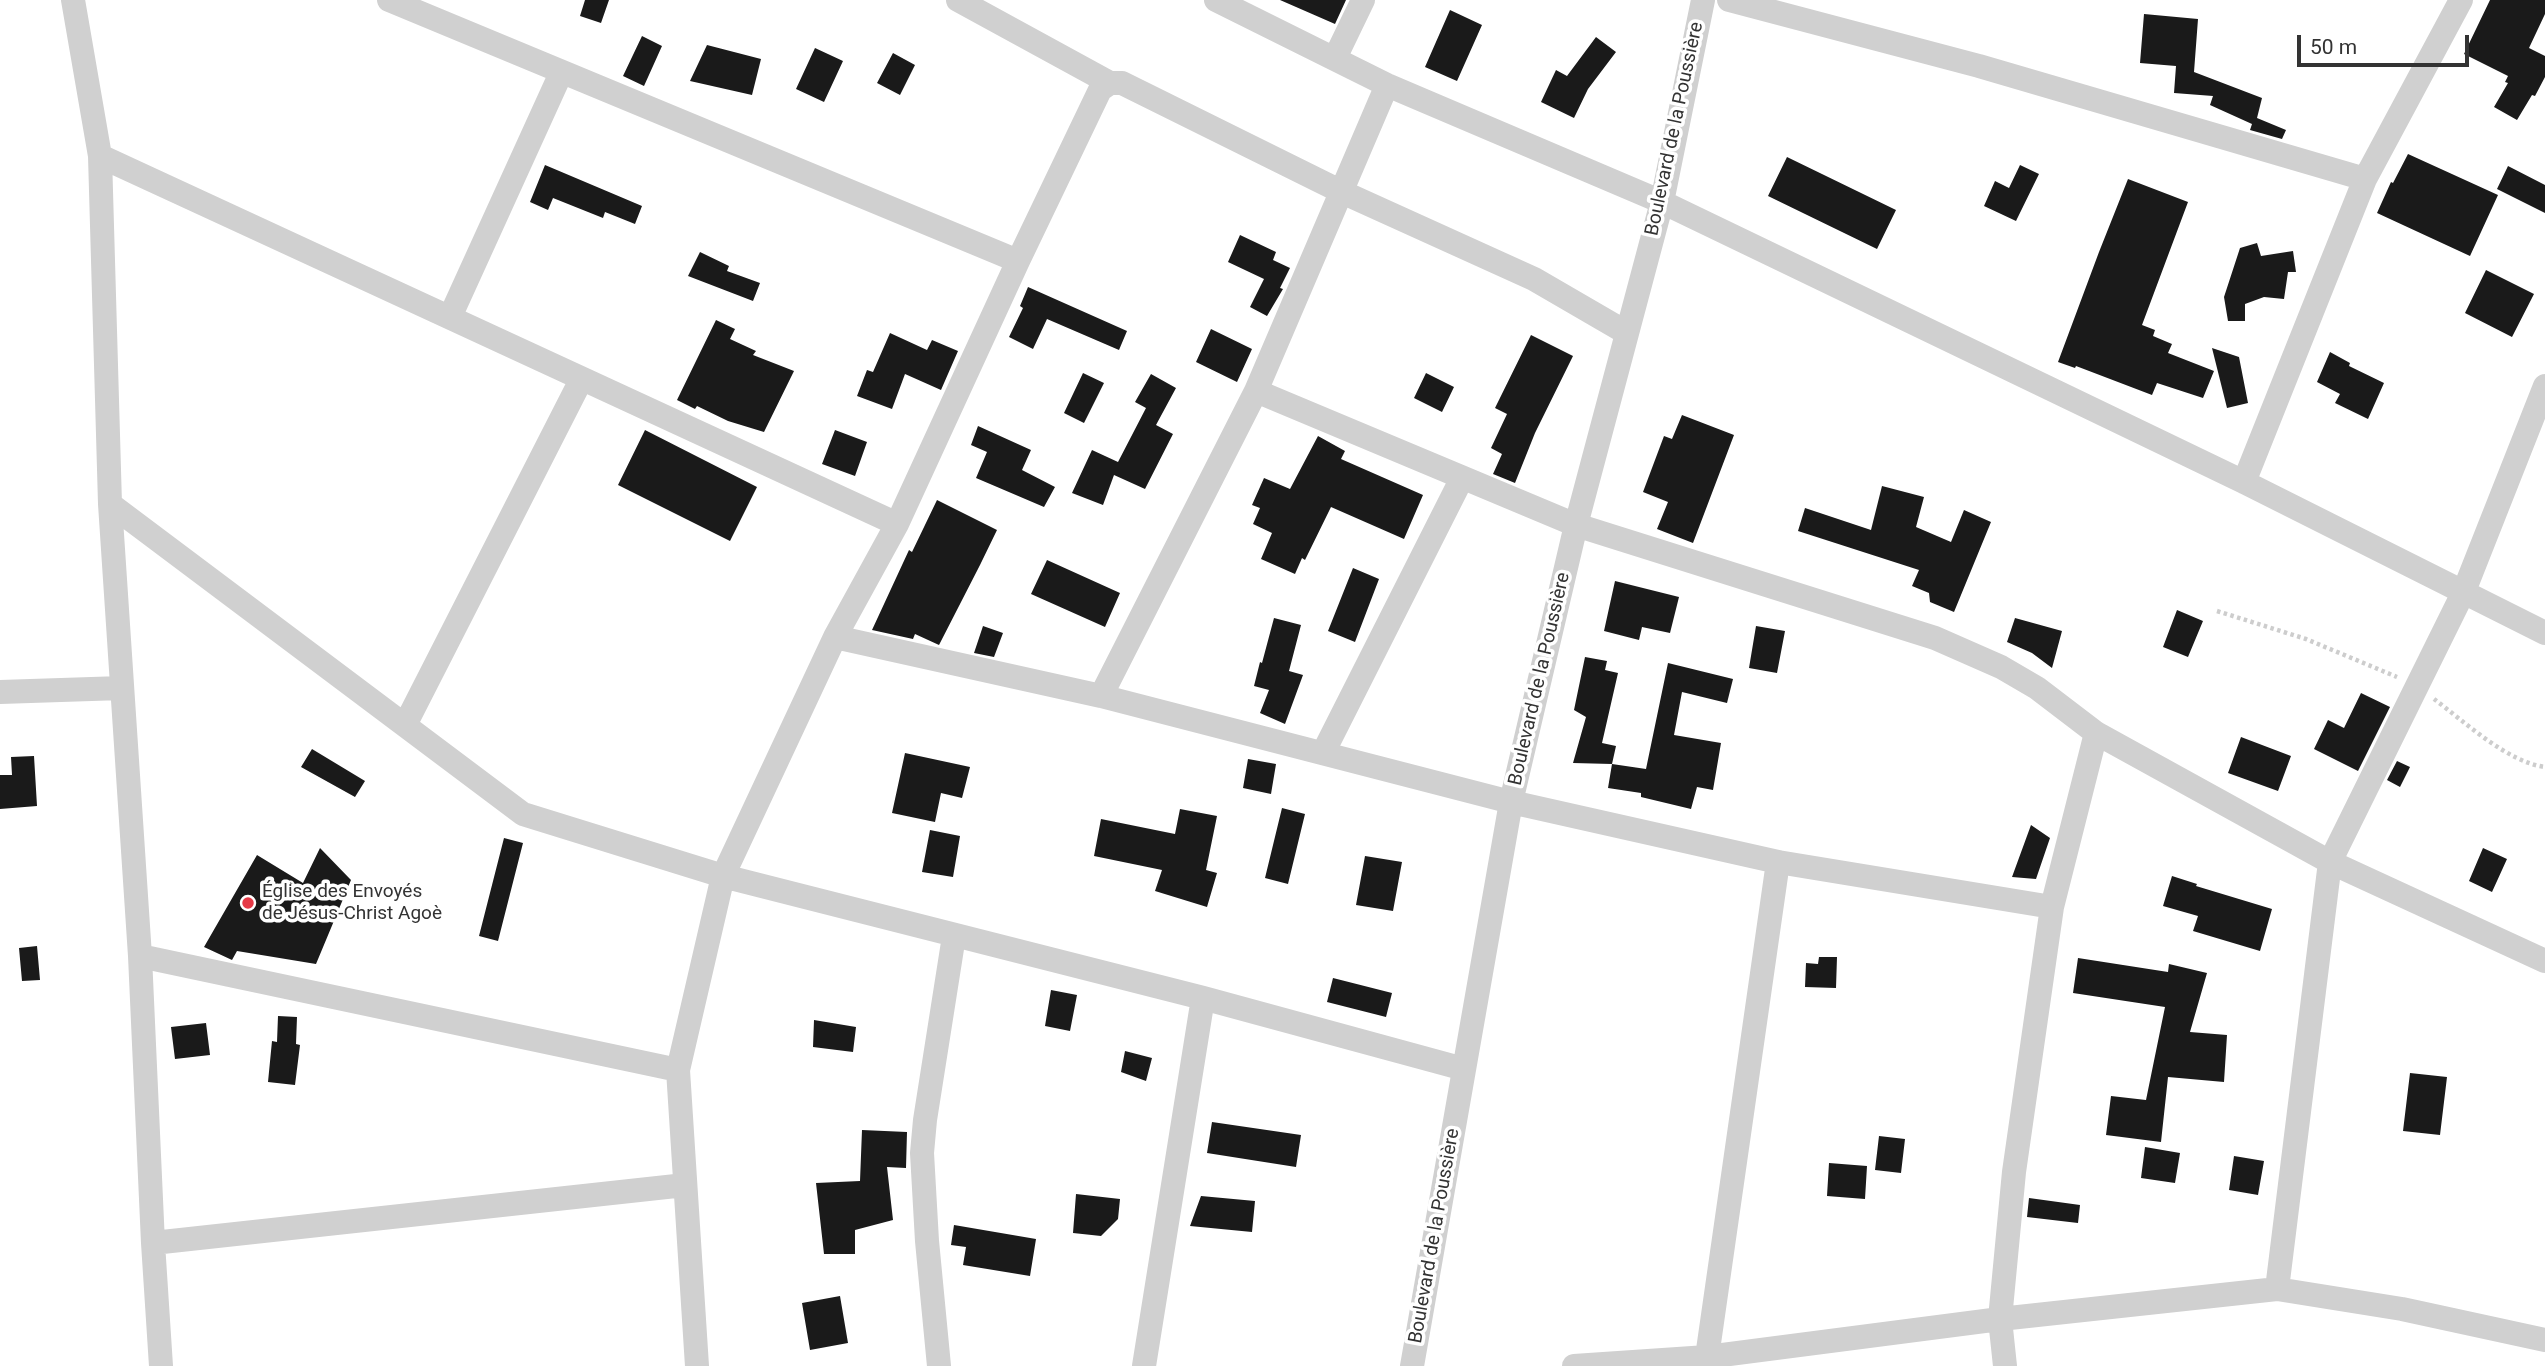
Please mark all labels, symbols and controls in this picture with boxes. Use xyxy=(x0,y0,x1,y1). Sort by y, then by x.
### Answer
street label: Boulevard de la Poussière xyxy=(1641,20,1709,238)
scale bar xyxy=(2300,21,2472,65)
text: 50 m xyxy=(2310,35,2357,59)
street label: Boulevard de la Poussière xyxy=(1504,570,1576,788)
place label: Église des Envoyés de Jésus-Christ Agoè xyxy=(262,881,442,925)
marker: Église des Envoyés de Jésus-Christ Agoè xyxy=(240,895,256,911)
street label: Boulevard de la Poussière xyxy=(1405,1127,1465,1345)

